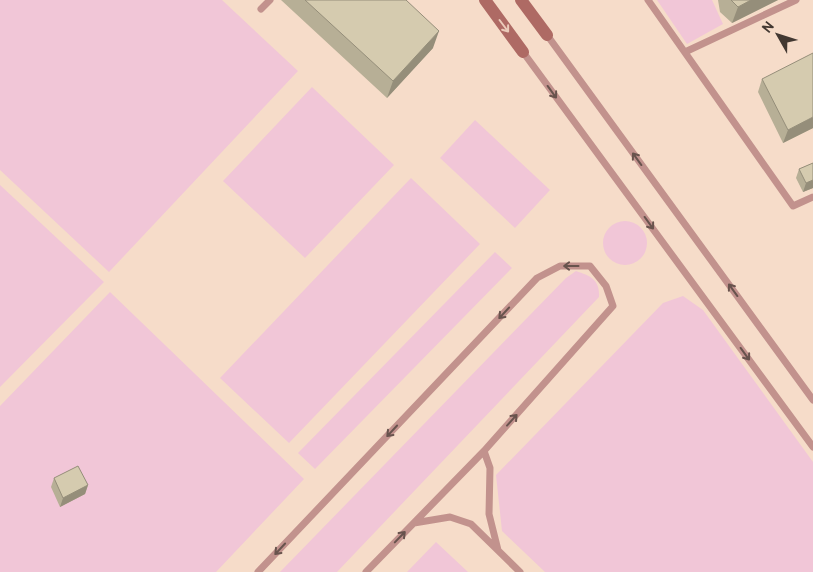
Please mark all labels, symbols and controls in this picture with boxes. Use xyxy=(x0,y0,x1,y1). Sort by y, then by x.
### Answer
north arrow xyxy=(753,10,803,60)
one-way arrow xyxy=(499,19,509,33)
text: N xyxy=(759,19,779,37)
one-way arrow xyxy=(547,85,557,99)
one-way arrow xyxy=(632,153,643,166)
one-way arrow xyxy=(643,216,654,229)
one-way arrow xyxy=(563,261,580,271)
one-way arrow xyxy=(728,283,738,297)
one-way arrow xyxy=(498,307,510,319)
one-way arrow xyxy=(740,347,750,361)
one-way arrow xyxy=(506,413,518,426)
one-way arrow xyxy=(386,425,398,437)
one-way arrow xyxy=(393,531,406,543)
one-way arrow xyxy=(274,543,286,555)

